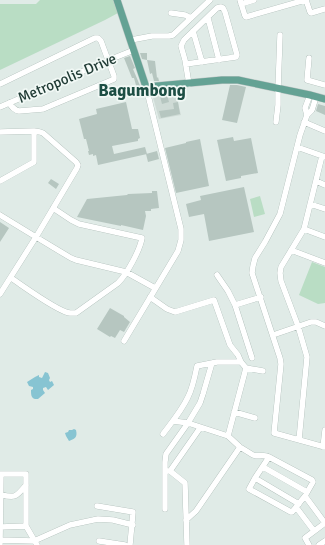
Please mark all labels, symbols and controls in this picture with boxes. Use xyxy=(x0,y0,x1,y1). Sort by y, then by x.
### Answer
street label: Metropolis Drive xyxy=(15,49,119,107)
district label: Bagumbong xyxy=(98,80,186,101)

